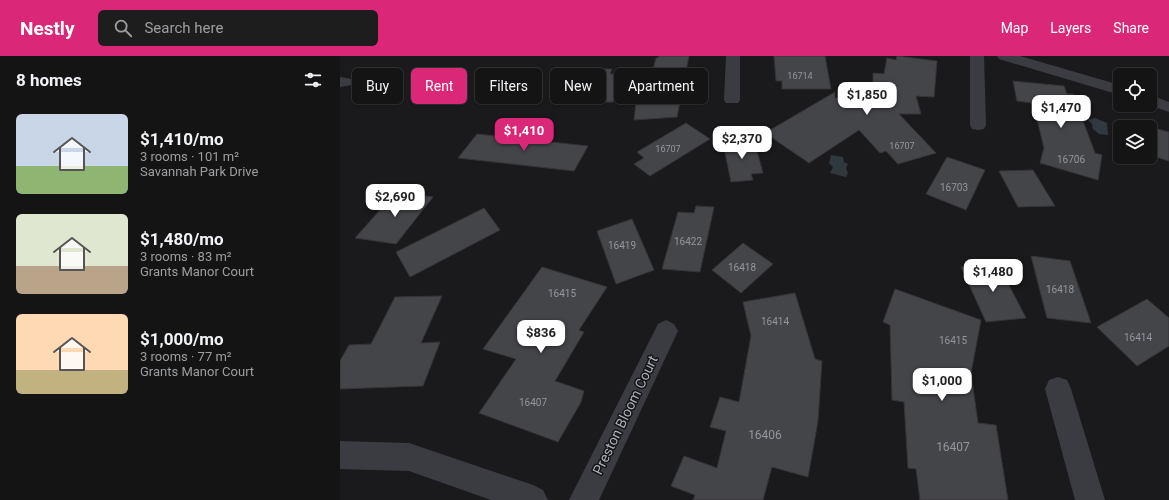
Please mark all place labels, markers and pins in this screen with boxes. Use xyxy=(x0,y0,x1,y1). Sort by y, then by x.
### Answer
pin: $1,850 xyxy=(834,82,900,116)
pin: $1,470 xyxy=(1028,95,1094,129)
pin: $1,410 xyxy=(491,118,557,152)
pin: $2,370 xyxy=(709,126,775,160)
pin: $2,690 xyxy=(362,184,428,218)
pin: $1,480 xyxy=(960,259,1026,293)
pin: $836 xyxy=(517,320,565,354)
pin: $1,000 xyxy=(909,368,975,402)

